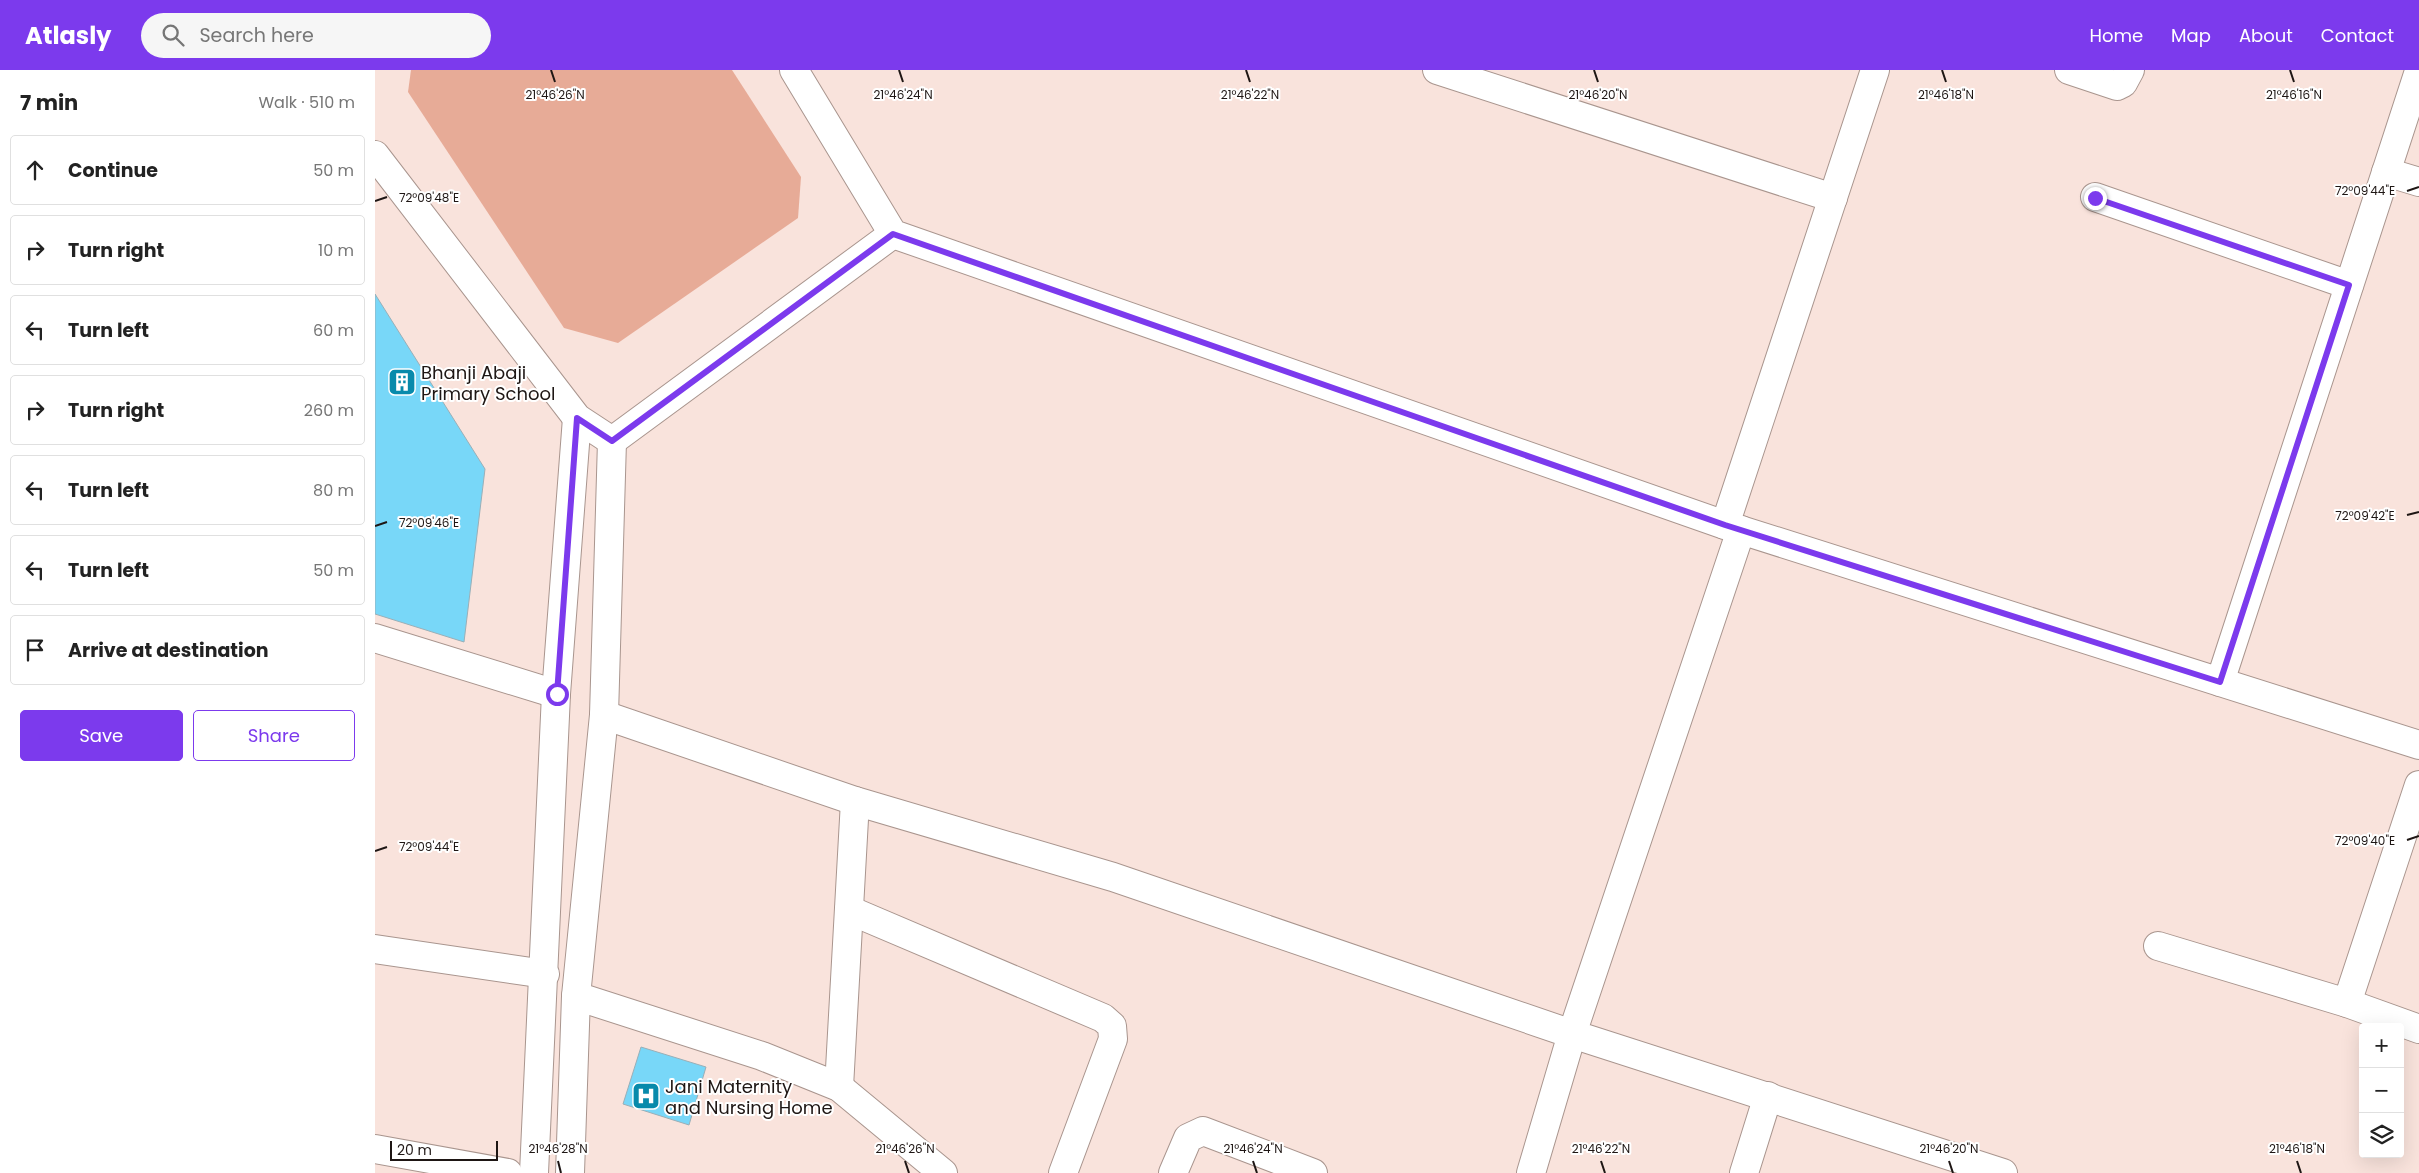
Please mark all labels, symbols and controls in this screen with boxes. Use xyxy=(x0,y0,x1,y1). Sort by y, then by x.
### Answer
search box xyxy=(141,13,491,58)
text: Atlasly xyxy=(25,19,111,52)
icon: search xyxy=(159,21,187,49)
text: Search here xyxy=(199,22,314,49)
text: Home xyxy=(2089,23,2143,48)
text: Map xyxy=(2171,23,2211,48)
text: About xyxy=(2239,23,2293,48)
text: Contact xyxy=(2321,23,2394,48)
text: 21°46'26"N xyxy=(525,86,585,103)
text: 21°46'24"N xyxy=(873,86,933,103)
text: 21°46'22"N xyxy=(1221,86,1279,103)
text: 21°46'20"N xyxy=(1568,86,1628,103)
text: 21°46'18"N xyxy=(1918,86,1974,103)
text: 21°46'16"N xyxy=(2266,86,2322,103)
text: 7 min xyxy=(20,88,78,117)
text: Walk · 510 m xyxy=(258,91,355,114)
icon: ahead xyxy=(21,156,49,184)
text: Continue xyxy=(68,157,158,184)
text: 50 m xyxy=(313,159,354,182)
text: 72°09'44"E xyxy=(2335,182,2395,199)
route end xyxy=(2084,187,2107,210)
text: 72°09'48"E xyxy=(399,189,459,206)
icon: right xyxy=(21,236,49,264)
text: Turn right xyxy=(68,237,164,264)
text: 10 m xyxy=(318,239,354,262)
icon: left xyxy=(21,316,49,344)
text: Turn left xyxy=(68,317,149,344)
text: 60 m xyxy=(313,319,354,342)
place label: Bhanji Abaji Primary School xyxy=(421,360,555,406)
building icon: Bhanji Abaji Primary School xyxy=(387,367,417,397)
icon: right xyxy=(21,396,49,424)
text: Turn right xyxy=(68,397,164,424)
text: 260 m xyxy=(304,399,354,422)
icon: left xyxy=(21,476,49,504)
text: Turn left xyxy=(68,477,149,504)
text: 80 m xyxy=(313,479,354,502)
text: 72°09'42"E xyxy=(2335,507,2395,524)
text: 72°09'46"E xyxy=(399,514,459,531)
icon: left xyxy=(21,556,49,584)
text: Turn left xyxy=(68,557,149,584)
text: 50 m xyxy=(313,559,354,582)
icon: arrive xyxy=(21,636,49,664)
text: Arrive at destination xyxy=(68,637,269,664)
route start xyxy=(546,683,569,706)
button: Save xyxy=(20,710,183,761)
button: Share xyxy=(193,710,355,761)
text: 72°09'40"E xyxy=(2335,832,2395,849)
text: 72°09'44"E xyxy=(399,838,459,855)
map controls xyxy=(2359,1023,2404,1158)
button: + xyxy=(2359,1023,2404,1068)
button: − xyxy=(2359,1068,2404,1113)
place label: Jani Maternity and Nursing Home xyxy=(665,1074,833,1120)
hospital icon: Jani Maternity and Nursing Home xyxy=(631,1081,661,1111)
button: layers xyxy=(2359,1113,2404,1158)
scale bar xyxy=(390,1138,497,1161)
text: 20 m xyxy=(397,1140,432,1160)
text: 21°46'28"N xyxy=(528,1140,588,1157)
text: 21°46'26"N xyxy=(875,1140,935,1157)
text: 21°46'24"N xyxy=(1223,1140,1283,1157)
text: 21°46'22"N xyxy=(1572,1140,1630,1157)
text: 21°46'20"N xyxy=(1919,1140,1979,1157)
text: 21°46'18"N xyxy=(2269,1140,2325,1157)

